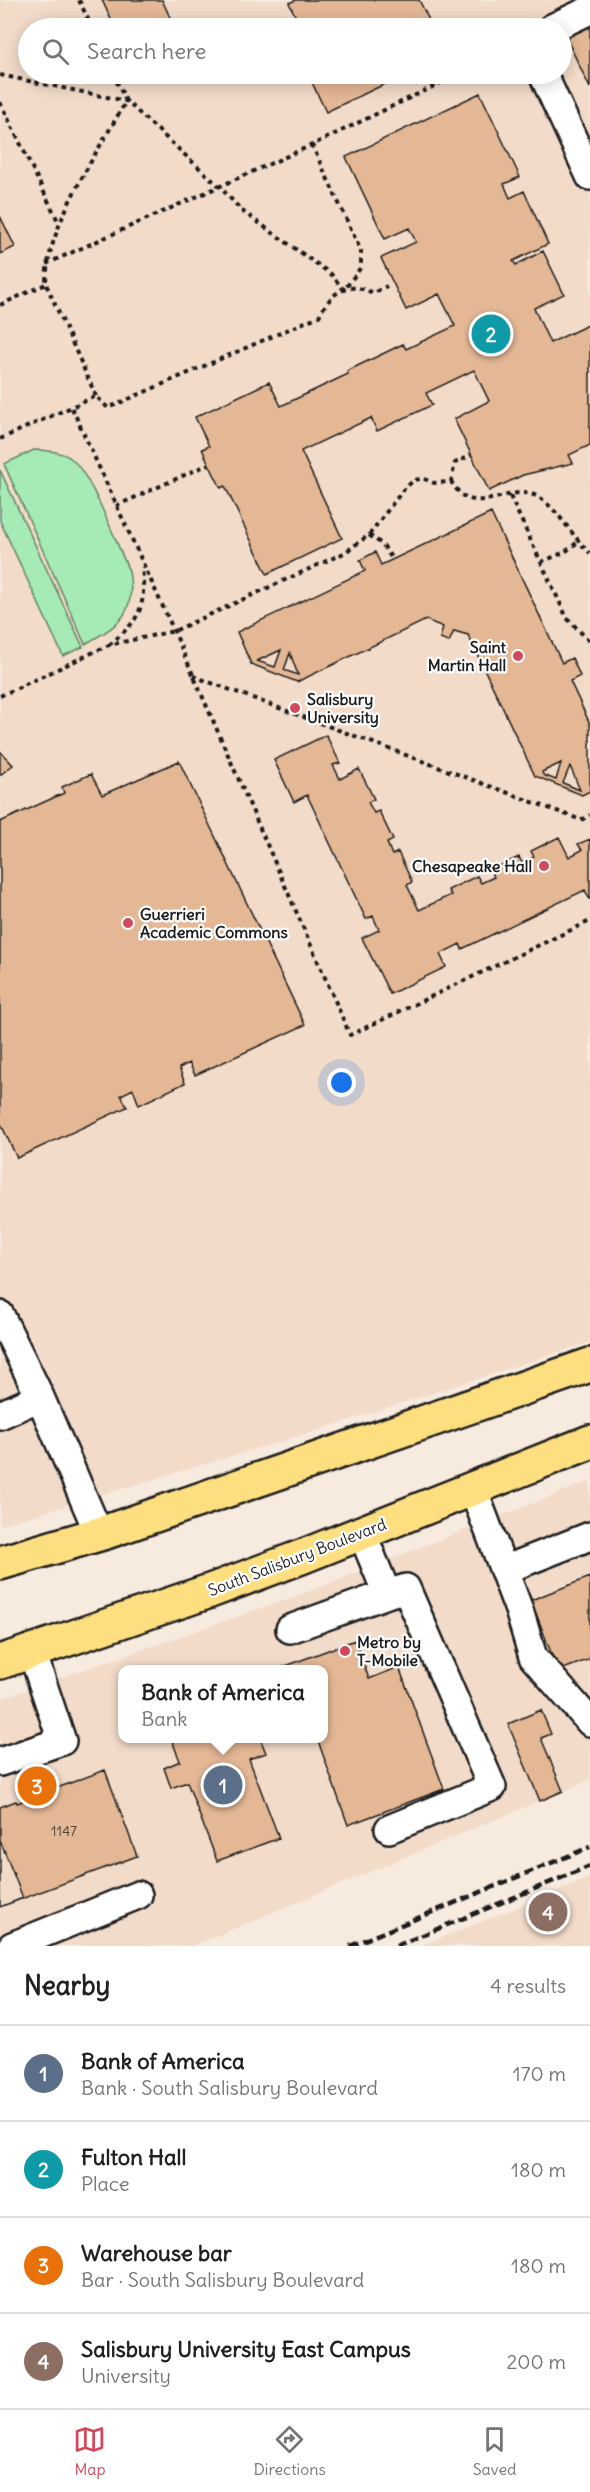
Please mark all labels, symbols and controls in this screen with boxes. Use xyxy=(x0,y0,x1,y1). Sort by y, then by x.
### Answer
search box xyxy=(18,18,572,84)
icon: search xyxy=(39,35,72,68)
text: Search here xyxy=(87,37,206,65)
pin: 2 xyxy=(472,312,510,356)
place label: Saint Martin Hall xyxy=(428,637,507,675)
marker: Saint Martin Hall xyxy=(511,649,525,663)
place label: Salisbury University xyxy=(307,689,379,728)
marker: Salisbury University xyxy=(288,701,302,715)
place label: Chesapeake Hall xyxy=(412,856,532,877)
marker: Chesapeake Hall xyxy=(537,859,551,873)
place label: Guerrieri Academic Commons xyxy=(140,904,288,942)
marker: Guerrieri Academic Commons xyxy=(121,916,135,930)
your location xyxy=(327,1068,356,1097)
street label: South Salisbury Boulevard xyxy=(205,1514,389,1600)
place label: Metro by T-Mobile xyxy=(357,1632,421,1670)
marker: Metro by T-Mobile xyxy=(338,1644,352,1658)
popup xyxy=(118,1665,328,1743)
text: Bank of America xyxy=(141,1678,305,1706)
text: Bank xyxy=(141,1706,188,1731)
pin: 1 xyxy=(204,1762,242,1808)
pin: 3 xyxy=(18,1764,57,1808)
house number: 1147 xyxy=(51,1822,77,1840)
pin: 4 xyxy=(528,1890,568,1934)
text: Nearby xyxy=(24,1969,110,2002)
text: 4 results xyxy=(490,1973,566,1998)
text: Bank of America xyxy=(81,2047,245,2075)
text: 1 xyxy=(40,2061,47,2086)
text: 170 m xyxy=(513,2061,566,2086)
text: Bank · South Salisbury Boulevard xyxy=(81,2075,378,2100)
text: Fulton Hall xyxy=(81,2143,186,2171)
text: 2 xyxy=(38,2157,49,2182)
text: 180 m xyxy=(511,2157,566,2182)
text: Place xyxy=(81,2171,129,2196)
text: Warehouse bar xyxy=(81,2239,232,2267)
text: 3 xyxy=(38,2253,49,2278)
text: 180 m xyxy=(511,2253,566,2278)
text: Bar · South Salisbury Boulevard xyxy=(81,2267,364,2292)
text: Salisbury University East Campus xyxy=(81,2335,411,2363)
text: 4 xyxy=(38,2349,49,2374)
text: 200 m xyxy=(506,2349,566,2374)
text: University xyxy=(81,2363,171,2388)
tab: Map xyxy=(73,2423,106,2479)
tab: Directions xyxy=(253,2423,326,2479)
tab: Saved xyxy=(473,2423,517,2479)

